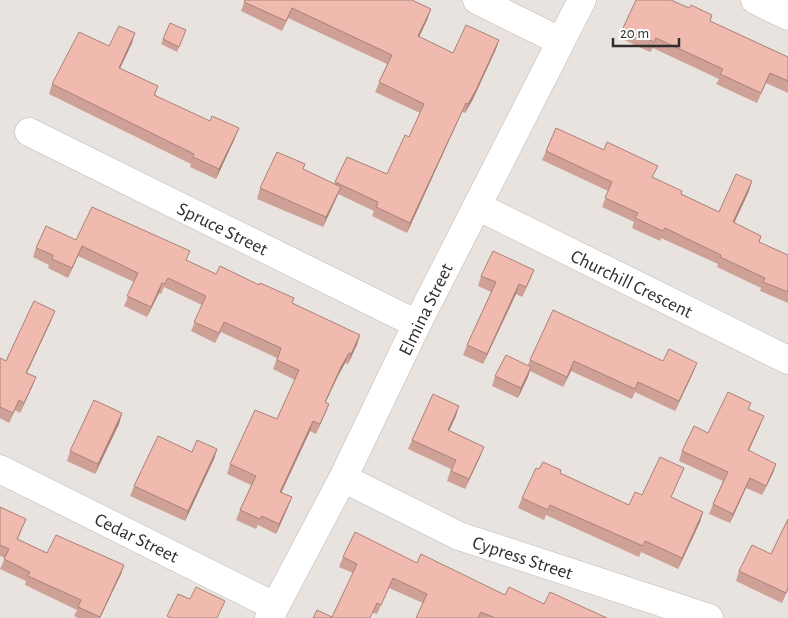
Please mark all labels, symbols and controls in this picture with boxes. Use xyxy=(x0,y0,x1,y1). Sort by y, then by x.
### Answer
scale bar xyxy=(613,15,679,47)
text: 20 m xyxy=(620,26,649,41)
street label: Spruce Street xyxy=(174,199,271,259)
street label: Churchill Crescent xyxy=(567,247,695,322)
street label: Elmina Street xyxy=(396,261,457,359)
street label: Cedar Street xyxy=(91,510,181,567)
street label: Cypress Street xyxy=(470,533,575,584)

